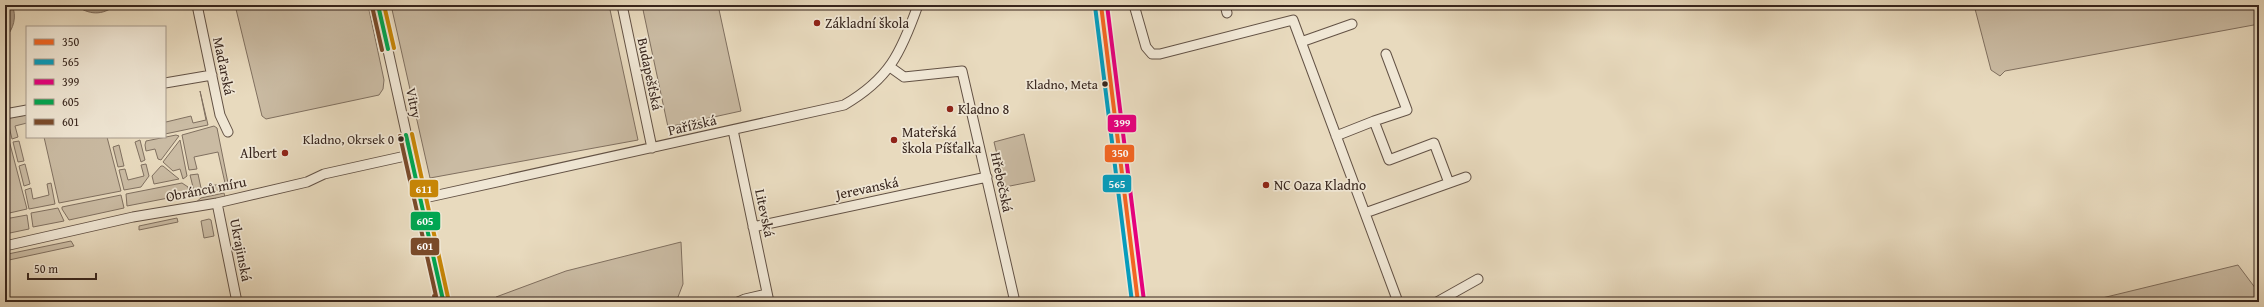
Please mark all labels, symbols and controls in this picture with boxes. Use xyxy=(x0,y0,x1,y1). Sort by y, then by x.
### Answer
place label: Základní škola xyxy=(825,13,910,33)
marker: Základní škola xyxy=(812,18,822,28)
legend xyxy=(26,26,166,138)
text: 350 xyxy=(62,33,80,50)
street label: Maďarská xyxy=(208,35,240,97)
street label: Budapešťská xyxy=(633,36,668,112)
text: 565 xyxy=(62,53,80,70)
text: 399 xyxy=(62,73,80,90)
place label: Kladno, Meta xyxy=(1026,75,1099,94)
marker: Kladno, Meta xyxy=(1100,79,1110,89)
street label: Vitry xyxy=(401,86,427,120)
text: 605 xyxy=(62,93,80,110)
place label: Kladno 8 xyxy=(958,99,1009,119)
marker: Kladno 8 xyxy=(945,104,955,114)
street label: Pařížská xyxy=(666,110,719,140)
text: 601 xyxy=(62,113,80,130)
line badge: 399 xyxy=(1107,114,1137,133)
text: 399 xyxy=(1113,115,1131,131)
place label: Mateřská škola Píšťalka xyxy=(902,122,982,158)
place label: Kladno, Okrsek 0 xyxy=(303,130,394,149)
marker: Kladno, Okrsek 0 xyxy=(396,134,406,144)
marker: Mateřská škola Píšťalka xyxy=(889,135,899,145)
place label: Albert xyxy=(240,143,277,163)
line badge: 350 xyxy=(1104,144,1135,163)
text: 350 xyxy=(1111,145,1129,161)
marker: Albert xyxy=(280,148,290,158)
street label: Hřebečská xyxy=(986,150,1018,214)
street label: Obránců míru xyxy=(164,171,248,207)
street label: Jerevanská xyxy=(832,172,901,205)
line badge: 565 xyxy=(1102,174,1132,193)
place label: NC Oaza Kladno xyxy=(1274,175,1366,195)
text: 565 xyxy=(1108,176,1126,192)
line badge: 611 xyxy=(409,179,439,198)
marker: NC Oaza Kladno xyxy=(1261,180,1271,190)
text: 611 xyxy=(415,181,433,197)
street label: Litevská xyxy=(750,187,780,239)
line badge: 605 xyxy=(410,211,441,231)
text: 605 xyxy=(416,213,434,229)
street label: Ukrajinská xyxy=(225,217,257,283)
line badge: 601 xyxy=(410,237,440,256)
text: 601 xyxy=(416,238,434,254)
scale bar xyxy=(28,255,96,281)
text: 50 m xyxy=(34,260,58,277)

